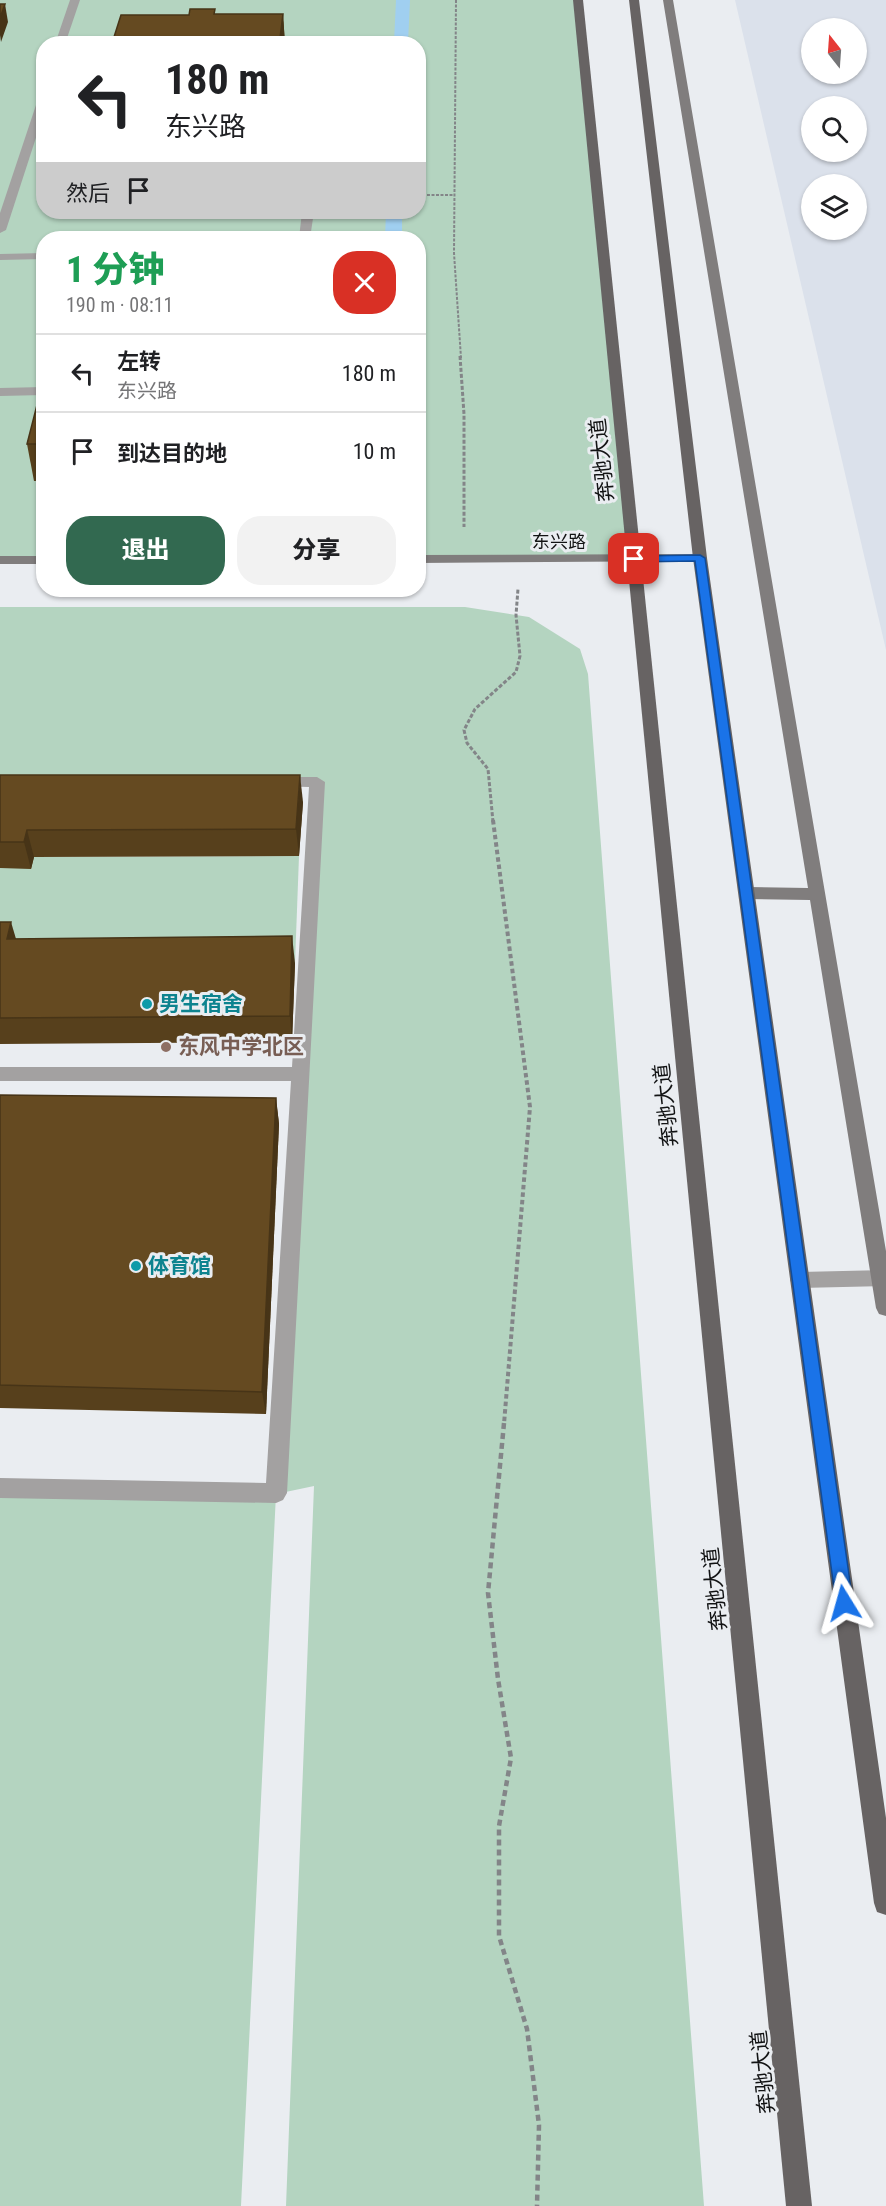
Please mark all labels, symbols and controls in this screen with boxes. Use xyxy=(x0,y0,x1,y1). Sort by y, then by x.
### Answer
north arrow xyxy=(801,18,867,84)
map controls xyxy=(801,18,867,240)
text: 180 m xyxy=(165,55,270,104)
icon: left xyxy=(66,60,144,138)
button: search xyxy=(801,96,867,162)
text: 东兴路 xyxy=(165,111,246,143)
icon: arrive xyxy=(122,174,155,207)
button: layers xyxy=(801,174,867,240)
text: 然后 xyxy=(66,181,110,206)
text: 1 分钟 xyxy=(66,249,165,291)
button: close xyxy=(333,251,396,314)
text: 190 m · 08:11 xyxy=(66,293,173,317)
text: 左转 xyxy=(117,349,161,374)
icon: left xyxy=(66,357,99,390)
text: 180 m xyxy=(342,361,396,386)
text: 东兴路 xyxy=(117,379,177,403)
street label: 奔驰大道 xyxy=(586,417,618,503)
icon: arrive xyxy=(66,435,99,468)
text: 10 m xyxy=(353,439,396,464)
text: 到达目的地 xyxy=(117,441,227,466)
button: 退出 xyxy=(66,516,225,585)
button: 分享 xyxy=(237,516,396,585)
street label: 东兴路 xyxy=(532,531,586,552)
pin xyxy=(608,533,659,584)
icon: arrive xyxy=(617,542,650,575)
place label: 男生宿舍 xyxy=(159,992,243,1016)
marker: 男生宿舍 xyxy=(140,997,154,1011)
place label: 东风中学北区 xyxy=(178,1035,304,1059)
marker: 东风中学北区 xyxy=(159,1040,173,1054)
street label: 奔驰大道 xyxy=(650,1062,682,1148)
place label: 体育馆 xyxy=(148,1254,211,1278)
marker: 体育馆 xyxy=(129,1259,143,1273)
street label: 奔驰大道 xyxy=(699,1546,731,1632)
position arrow xyxy=(812,1571,876,1635)
street label: 奔驰大道 xyxy=(747,2029,779,2115)

